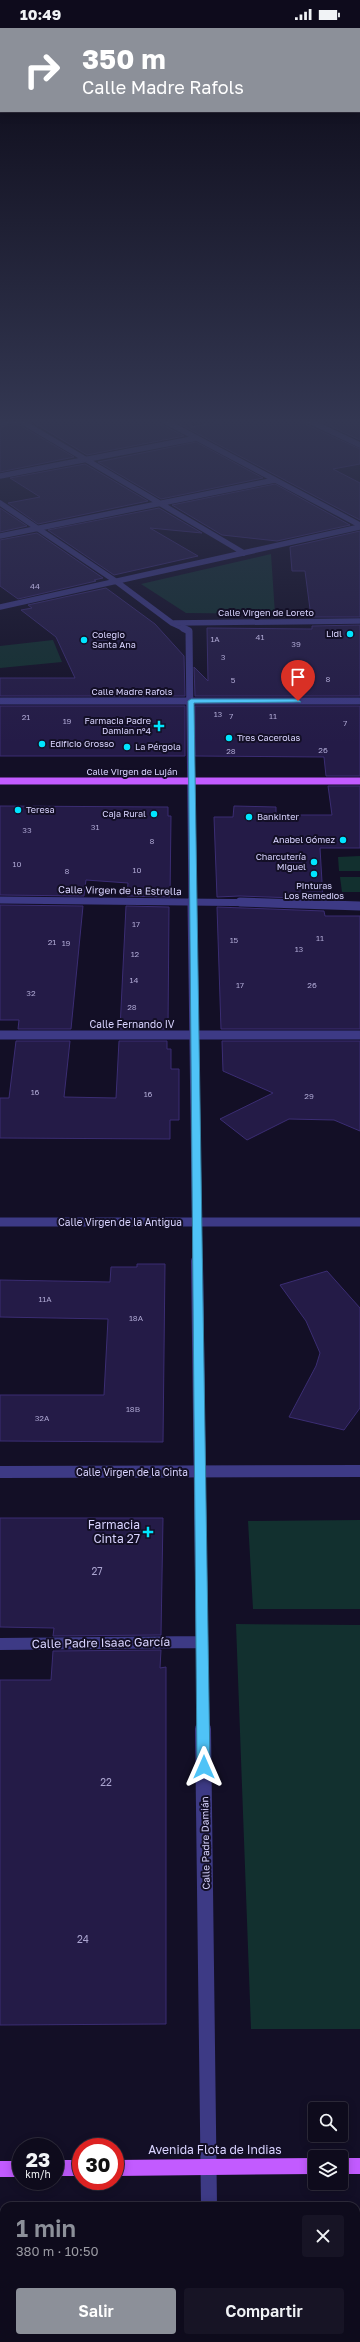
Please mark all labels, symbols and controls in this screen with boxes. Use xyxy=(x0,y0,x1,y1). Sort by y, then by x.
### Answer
text: 10:49 xyxy=(20,5,61,23)
text: 350 m xyxy=(82,42,166,75)
icon: right xyxy=(16,44,68,96)
text: Calle Madre Rafols xyxy=(82,76,244,98)
house number: 44 xyxy=(30,581,40,591)
street label: Calle Virgen de Loreto xyxy=(218,607,314,618)
place label: Lidl xyxy=(326,628,342,639)
place label: Colegio Santa Ana xyxy=(92,629,136,650)
marker: Lidl xyxy=(345,629,355,639)
house number: 41 xyxy=(256,632,264,642)
house number: 1A xyxy=(210,634,220,644)
marker: Colegio Santa Ana xyxy=(79,635,89,645)
house number: 39 xyxy=(291,639,301,649)
house number: 3 xyxy=(221,652,226,662)
pin xyxy=(281,660,315,701)
icon: arrive xyxy=(287,666,309,688)
house number: 8 xyxy=(326,674,331,684)
house number: 5 xyxy=(231,675,236,685)
street label: Calle Madre Rafols xyxy=(92,686,173,697)
house number: 13 xyxy=(214,709,223,719)
house number: 7 xyxy=(229,711,233,721)
house number: 11 xyxy=(269,711,277,721)
house number: 21 xyxy=(22,712,30,722)
place label: Farmacia Padre Damian nº4 xyxy=(84,715,152,736)
house number: 19 xyxy=(63,716,72,726)
house number: 7 xyxy=(343,718,347,728)
marker: Farmacia Padre Damian nº4 xyxy=(154,721,164,731)
place label: Tres Cacerolas xyxy=(237,732,301,743)
marker: Tres Cacerolas xyxy=(224,733,234,743)
place label: Edificio Grosso xyxy=(50,738,114,749)
marker: Edificio Grosso xyxy=(37,739,47,749)
place label: La Pérgola xyxy=(135,741,181,752)
marker: La Pérgola xyxy=(122,742,132,752)
house number: 26 xyxy=(318,745,328,755)
house number: 28 xyxy=(226,746,236,756)
street label: Calle Virgen de Luján xyxy=(86,766,178,777)
place label: Teresa xyxy=(26,804,55,815)
marker: Teresa xyxy=(13,805,23,815)
place label: Caja Rural xyxy=(102,808,146,819)
marker: Caja Rural xyxy=(149,809,159,819)
place label: Bankinter xyxy=(257,811,299,822)
marker: Bankinter xyxy=(244,812,254,822)
house number: 31 xyxy=(91,822,99,832)
house number: 33 xyxy=(22,825,32,835)
place label: Anabel Gómez xyxy=(273,834,335,845)
marker: Anabel Gómez xyxy=(338,835,348,845)
house number: 8 xyxy=(150,836,155,846)
place label: Charcutería Miguel xyxy=(256,851,306,872)
marker: Charcutería Miguel xyxy=(309,857,319,867)
house number: 10 xyxy=(13,859,21,869)
house number: 10 xyxy=(133,865,141,875)
house number: 8 xyxy=(65,866,70,876)
marker: Pinturas Los Remedios xyxy=(309,869,319,879)
place label: Pinturas Los Remedios xyxy=(284,880,344,901)
street label: Calle Virgen de la Estrella xyxy=(58,883,182,897)
house number: 17 xyxy=(132,919,140,929)
house number: 11 xyxy=(316,933,324,943)
house number: 15 xyxy=(230,935,239,945)
house number: 21 xyxy=(48,937,56,947)
house number: 19 xyxy=(62,938,71,948)
house number: 13 xyxy=(295,944,304,954)
house number: 12 xyxy=(131,949,140,959)
house number: 14 xyxy=(130,975,138,985)
house number: 17 xyxy=(236,980,244,990)
house number: 26 xyxy=(307,980,317,990)
house number: 32 xyxy=(26,988,36,998)
house number: 28 xyxy=(127,1002,137,1012)
street label: Calle Fernando IV xyxy=(89,1018,175,1030)
house number: 16 xyxy=(31,1087,40,1097)
house number: 16 xyxy=(144,1089,153,1099)
house number: 29 xyxy=(304,1091,314,1101)
street label: Calle Virgen de la Antigua xyxy=(58,1216,182,1228)
house number: 11A xyxy=(38,1294,52,1304)
house number: 18A xyxy=(129,1313,144,1323)
house number: 18B xyxy=(126,1404,140,1414)
house number: 32A xyxy=(35,1413,50,1423)
street label: Calle Virgen de la Cinta xyxy=(76,1466,188,1478)
place label: Farmacia Cinta 27 xyxy=(88,1517,140,1546)
marker: Farmacia Cinta 27 xyxy=(143,1527,153,1537)
house number: 27 xyxy=(91,1565,103,1577)
street label: Calle Padre Isaac García xyxy=(32,1634,170,1651)
position arrow xyxy=(183,1746,225,1788)
house number: 22 xyxy=(100,1776,112,1788)
street label: Calle Padre Damián xyxy=(198,1796,212,1890)
house number: 24 xyxy=(77,1933,89,1945)
map controls xyxy=(308,2102,348,2190)
button: search xyxy=(308,2102,348,2142)
speed limit sign: 30 xyxy=(72,2138,124,2190)
street label: Avenida Flota de Indias xyxy=(148,2142,282,2157)
text: 23 xyxy=(26,2147,50,2171)
button: layers xyxy=(308,2150,348,2190)
text: km/h xyxy=(25,2168,51,2180)
text: 1 min xyxy=(16,2213,76,2242)
button: close xyxy=(302,2215,344,2257)
text: 380 m · 10:50 xyxy=(16,2243,99,2259)
button: Salir xyxy=(16,2288,176,2334)
button: Compartir xyxy=(184,2288,344,2334)

